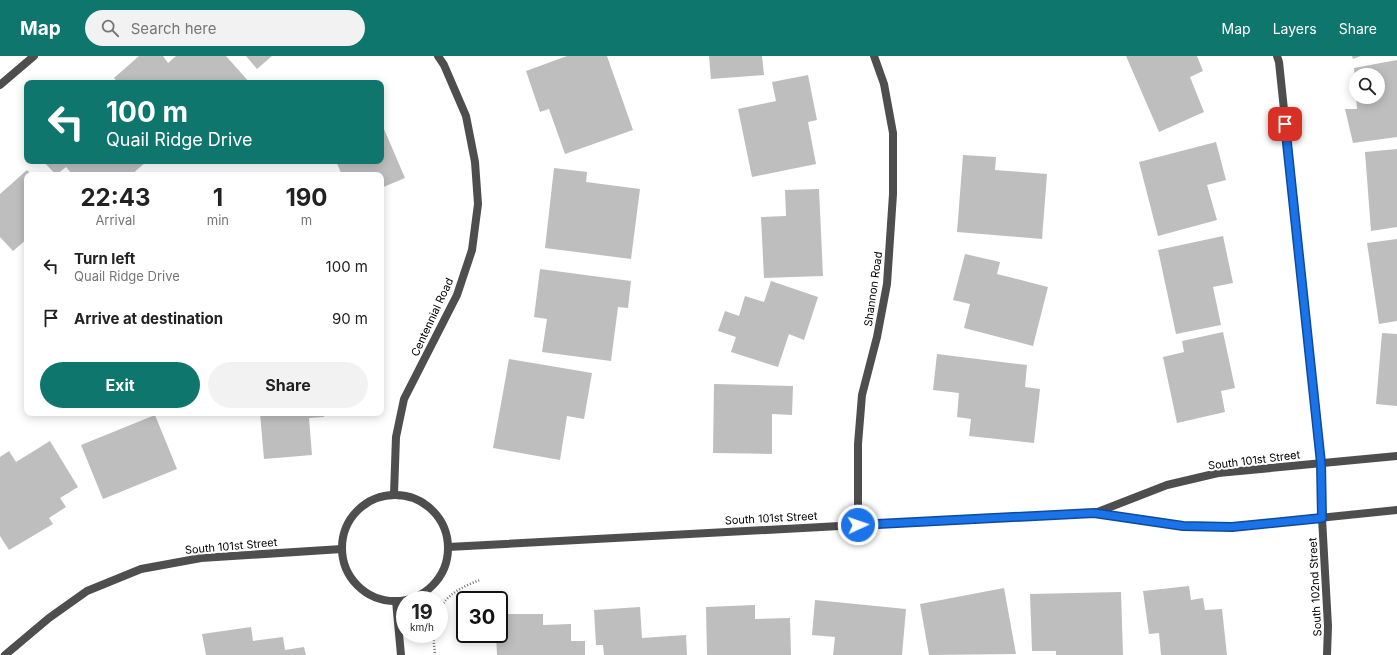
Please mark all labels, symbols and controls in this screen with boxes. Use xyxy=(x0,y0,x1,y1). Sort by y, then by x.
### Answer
search box xyxy=(85,10,365,46)
text: Map xyxy=(20,17,61,40)
icon: search xyxy=(99,17,121,39)
text: Search here xyxy=(131,19,216,38)
text: Map xyxy=(1222,20,1251,37)
text: Layers xyxy=(1273,20,1317,37)
text: Share xyxy=(1339,20,1377,37)
map controls xyxy=(1349,68,1385,104)
button: search xyxy=(1349,68,1385,104)
text: 100 m xyxy=(106,95,188,129)
icon: left xyxy=(40,96,92,148)
pin xyxy=(1268,107,1302,141)
icon: arrive xyxy=(1274,113,1296,135)
text: Quail Ridge Drive xyxy=(106,129,253,150)
text: 22:43 xyxy=(80,183,150,212)
text: 1 xyxy=(213,183,223,212)
text: 190 xyxy=(285,183,328,212)
text: Arrival xyxy=(95,212,135,228)
text: min xyxy=(207,212,229,228)
text: m xyxy=(301,212,312,228)
text: Turn left xyxy=(74,249,135,268)
street label: Shannon Road xyxy=(861,251,885,327)
icon: left xyxy=(40,255,62,277)
text: 100 m xyxy=(326,257,368,276)
text: Quail Ridge Drive xyxy=(74,268,180,284)
street label: Centennial Road xyxy=(408,276,456,358)
icon: arrive xyxy=(40,307,62,329)
text: Arrive at destination xyxy=(74,309,223,328)
text: 90 m xyxy=(332,309,368,328)
button: Exit xyxy=(40,362,200,408)
button: Share xyxy=(208,362,368,408)
street label: South 101st Street xyxy=(1207,447,1301,473)
position arrow xyxy=(837,504,879,546)
street label: South 101st Street xyxy=(724,509,818,527)
street label: South 101st Street xyxy=(184,535,278,557)
street label: South 102nd Street xyxy=(1305,537,1325,637)
speed limit sign: 30 xyxy=(456,591,508,643)
text: 19 xyxy=(411,600,433,624)
text: km/h xyxy=(410,621,434,633)

